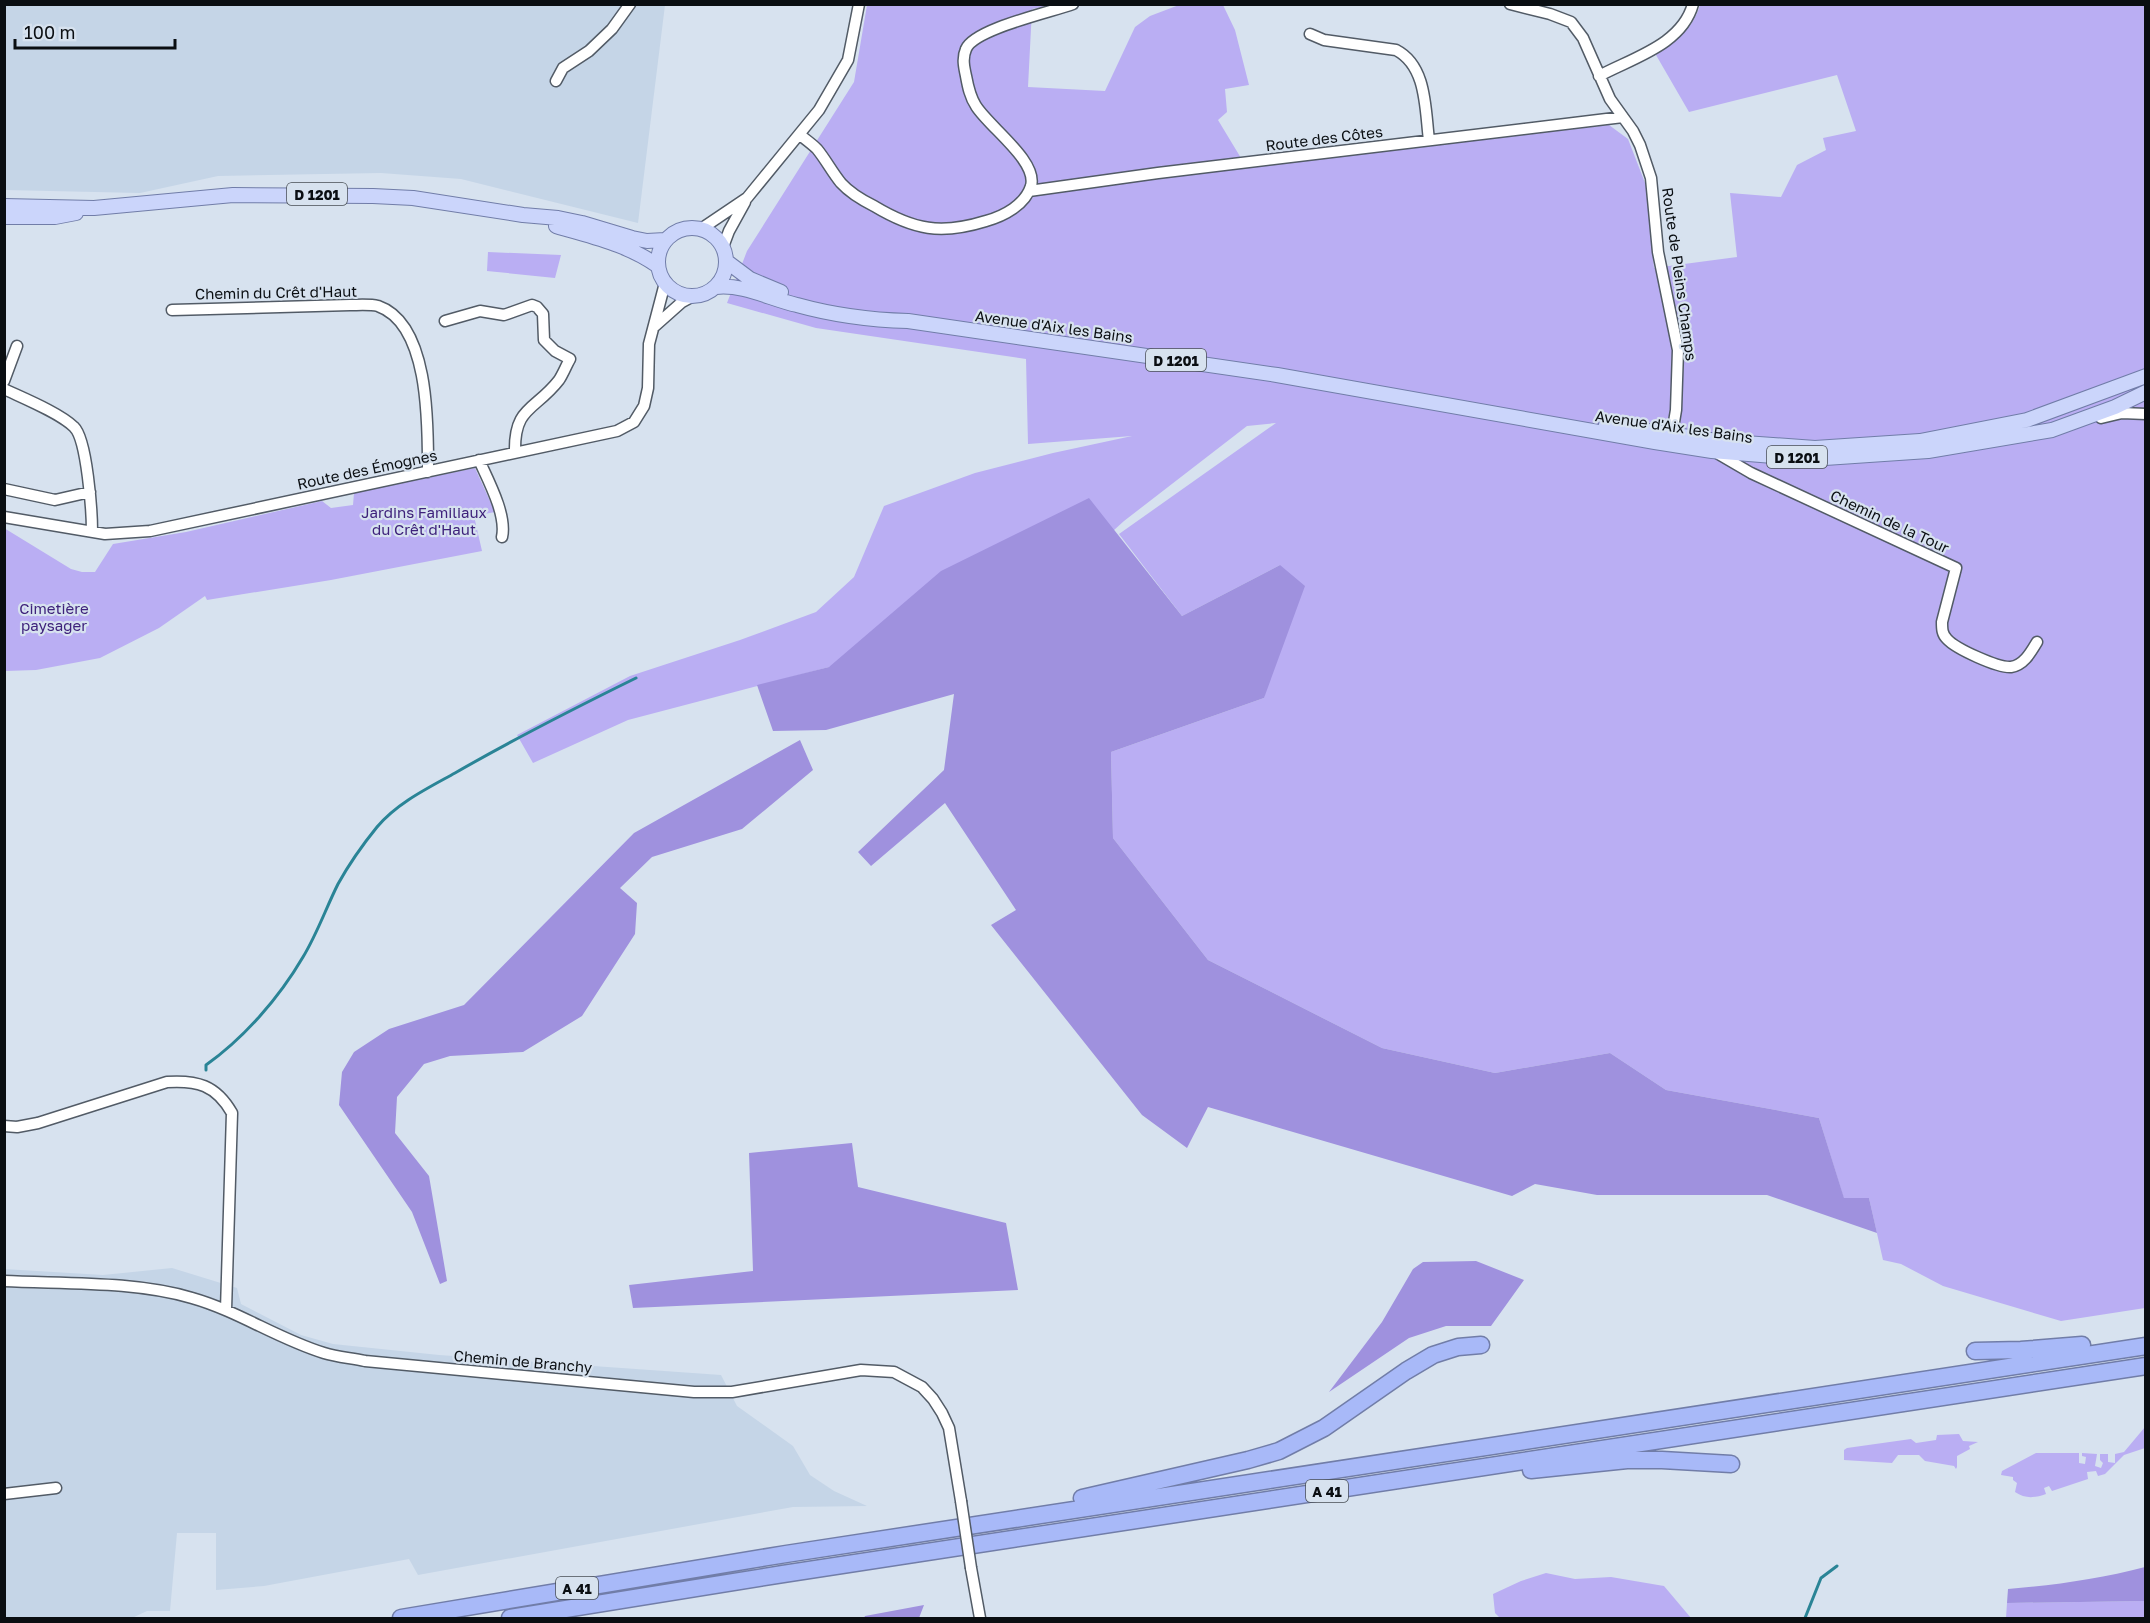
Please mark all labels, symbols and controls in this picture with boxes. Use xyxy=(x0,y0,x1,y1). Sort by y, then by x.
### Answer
scale bar xyxy=(15,12,176,50)
text: 100 m xyxy=(24,21,75,43)
street label: Route des Côtes xyxy=(1264,122,1384,154)
road number: D 1201 xyxy=(287,183,347,205)
street label: Route de Pleins Champs xyxy=(1659,186,1701,362)
street label: Chemin du Crêt d'Haut xyxy=(195,282,357,302)
street label: Avenue d'Aix les Bains xyxy=(974,306,1134,346)
road number: D 1201 xyxy=(1146,349,1206,371)
street label: Avenue d'Aix les Bains xyxy=(1594,406,1754,446)
street label: Route des Émognes xyxy=(295,445,439,493)
road number: D 1201 xyxy=(1767,446,1827,468)
street label: Chemin de la Tour xyxy=(1828,486,1952,556)
park label: Jardins Familiaux du Crêt d'Haut xyxy=(361,503,487,538)
park label: Cimetière paysager xyxy=(19,599,89,634)
street label: Chemin de Branchy xyxy=(453,1346,594,1376)
road number: A 41 xyxy=(1306,1480,1348,1502)
road number: A 41 xyxy=(556,1577,598,1599)

